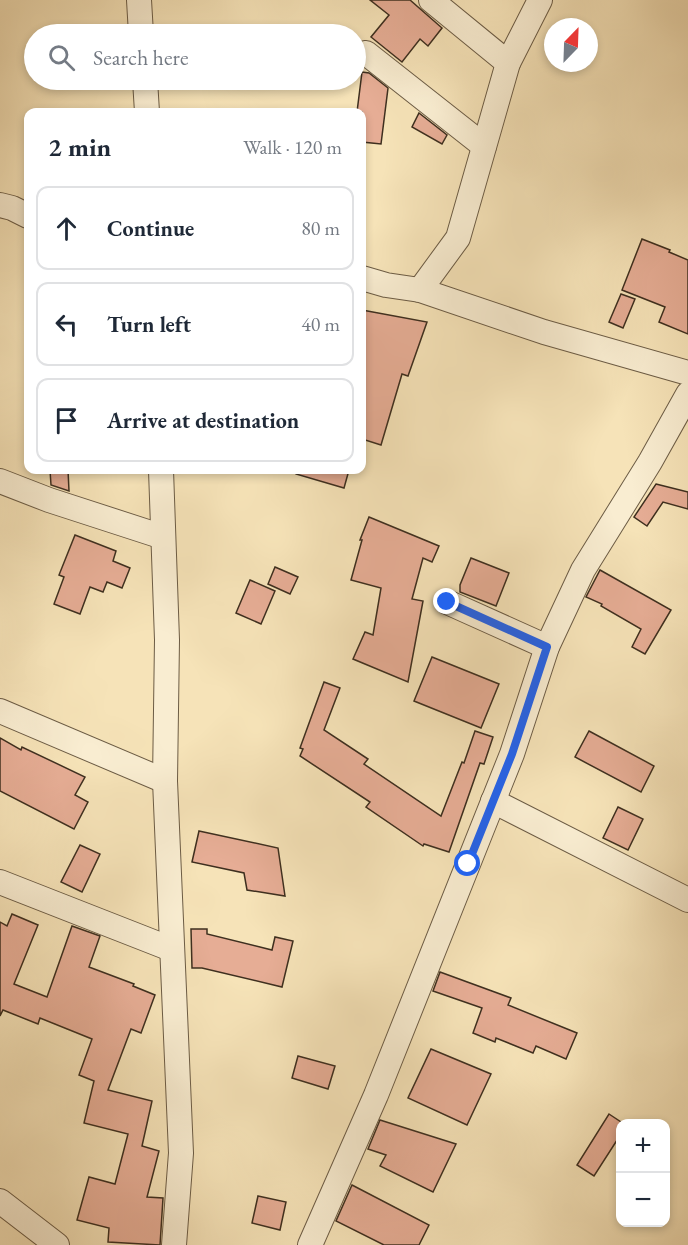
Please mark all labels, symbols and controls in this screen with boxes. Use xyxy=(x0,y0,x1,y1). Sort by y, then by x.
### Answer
north arrow xyxy=(544,18,598,72)
search box xyxy=(24,24,366,90)
icon: search xyxy=(45,41,78,74)
text: Search here xyxy=(93,43,188,72)
text: 2 min xyxy=(48,130,111,164)
text: Walk · 120 m xyxy=(243,134,342,160)
icon: ahead xyxy=(50,212,83,245)
text: Continue xyxy=(107,214,194,243)
text: 80 m xyxy=(301,215,340,241)
icon: left xyxy=(50,308,83,341)
text: Turn left xyxy=(107,310,191,339)
text: 40 m xyxy=(301,311,340,337)
icon: arrive xyxy=(50,404,83,437)
text: Arrive at destination xyxy=(107,406,299,435)
route end xyxy=(433,588,459,614)
route start xyxy=(454,850,480,876)
map controls xyxy=(616,1119,670,1227)
button: + xyxy=(616,1119,670,1173)
button: − xyxy=(616,1173,670,1227)

